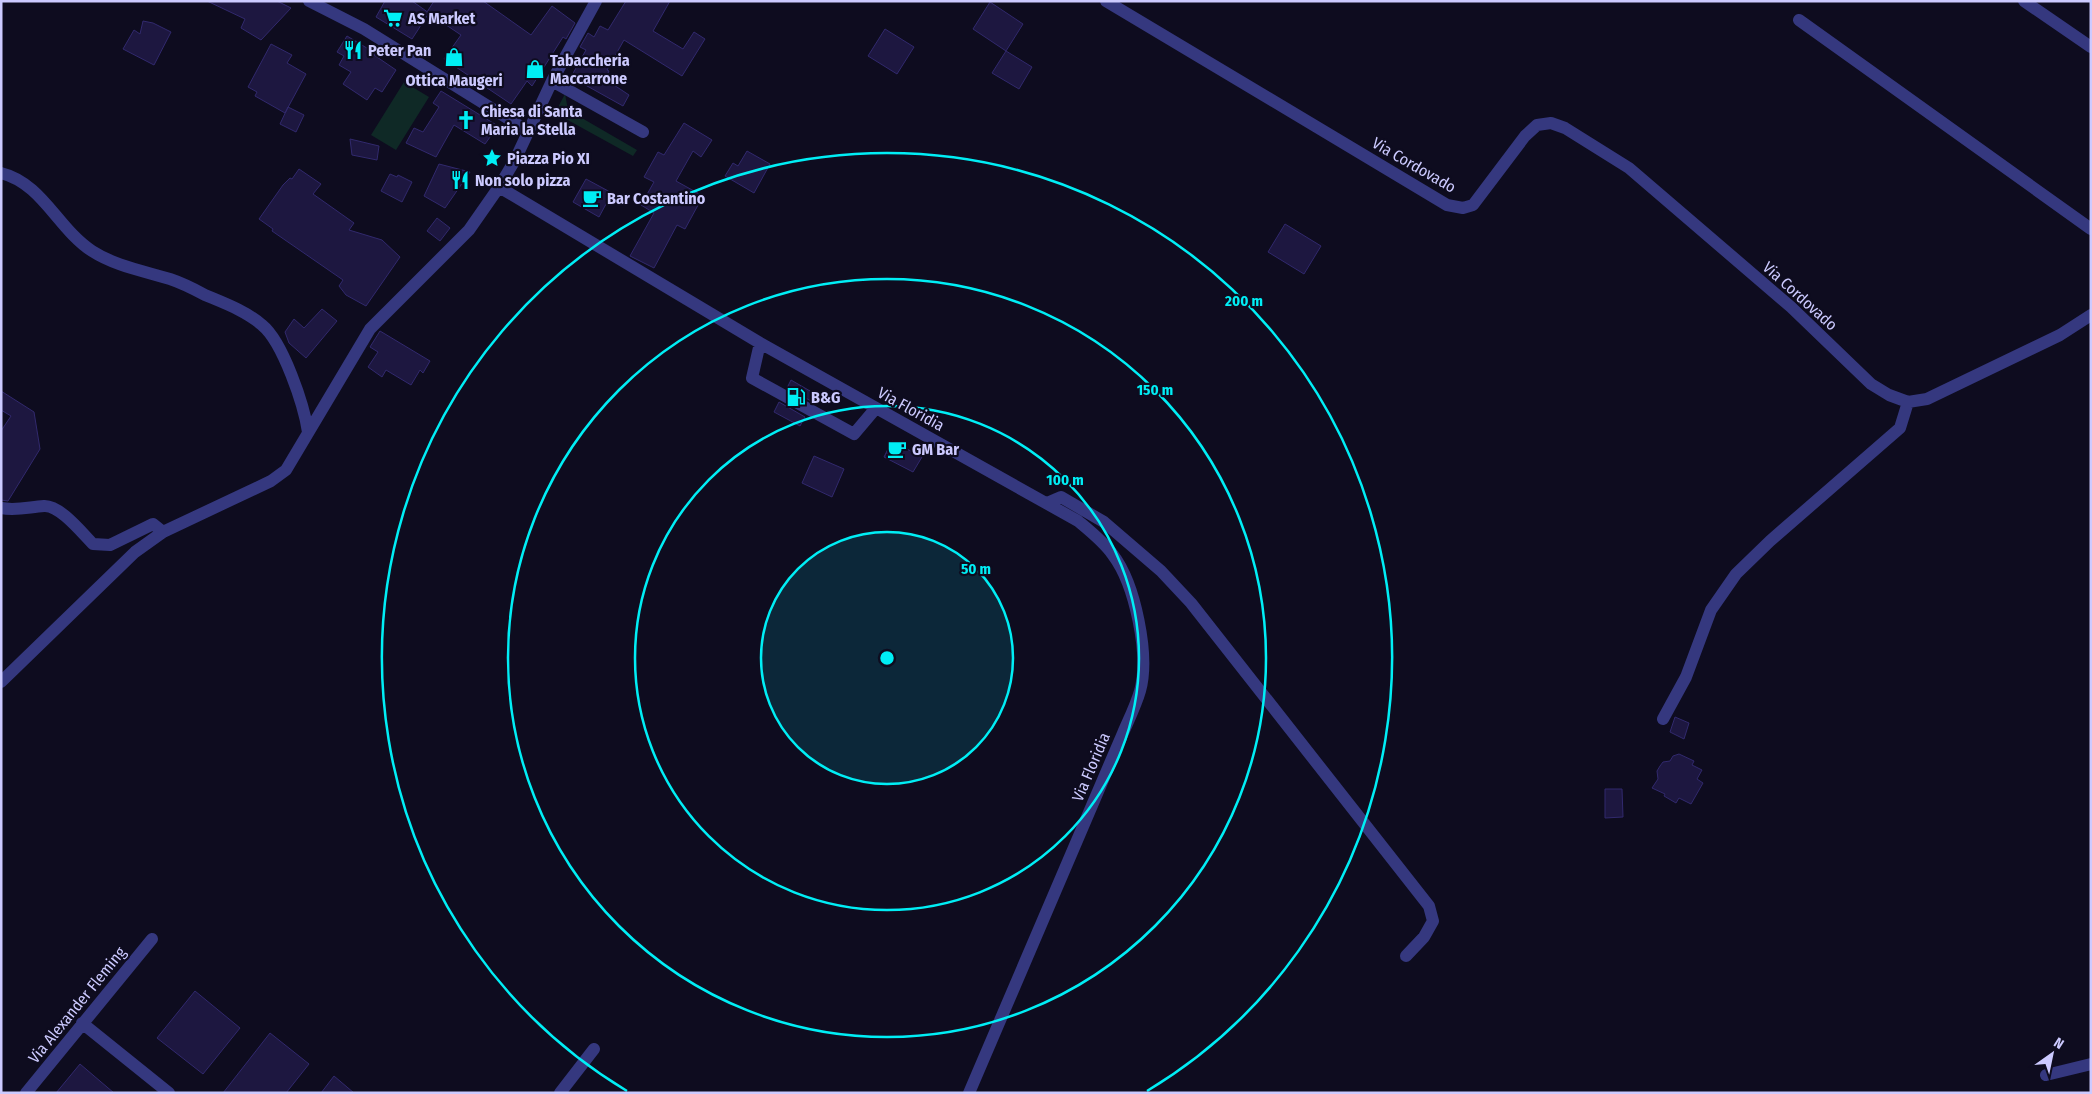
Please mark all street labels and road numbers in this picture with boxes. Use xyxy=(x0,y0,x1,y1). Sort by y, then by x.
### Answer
street label: Via Cordovado xyxy=(1369,133,1459,197)
street label: Via Cordovado xyxy=(1759,258,1841,334)
street label: Via Floridia xyxy=(874,383,948,435)
street label: Via Floridia xyxy=(1068,729,1114,804)
street label: Via Alexander Fleming xyxy=(24,943,130,1067)

